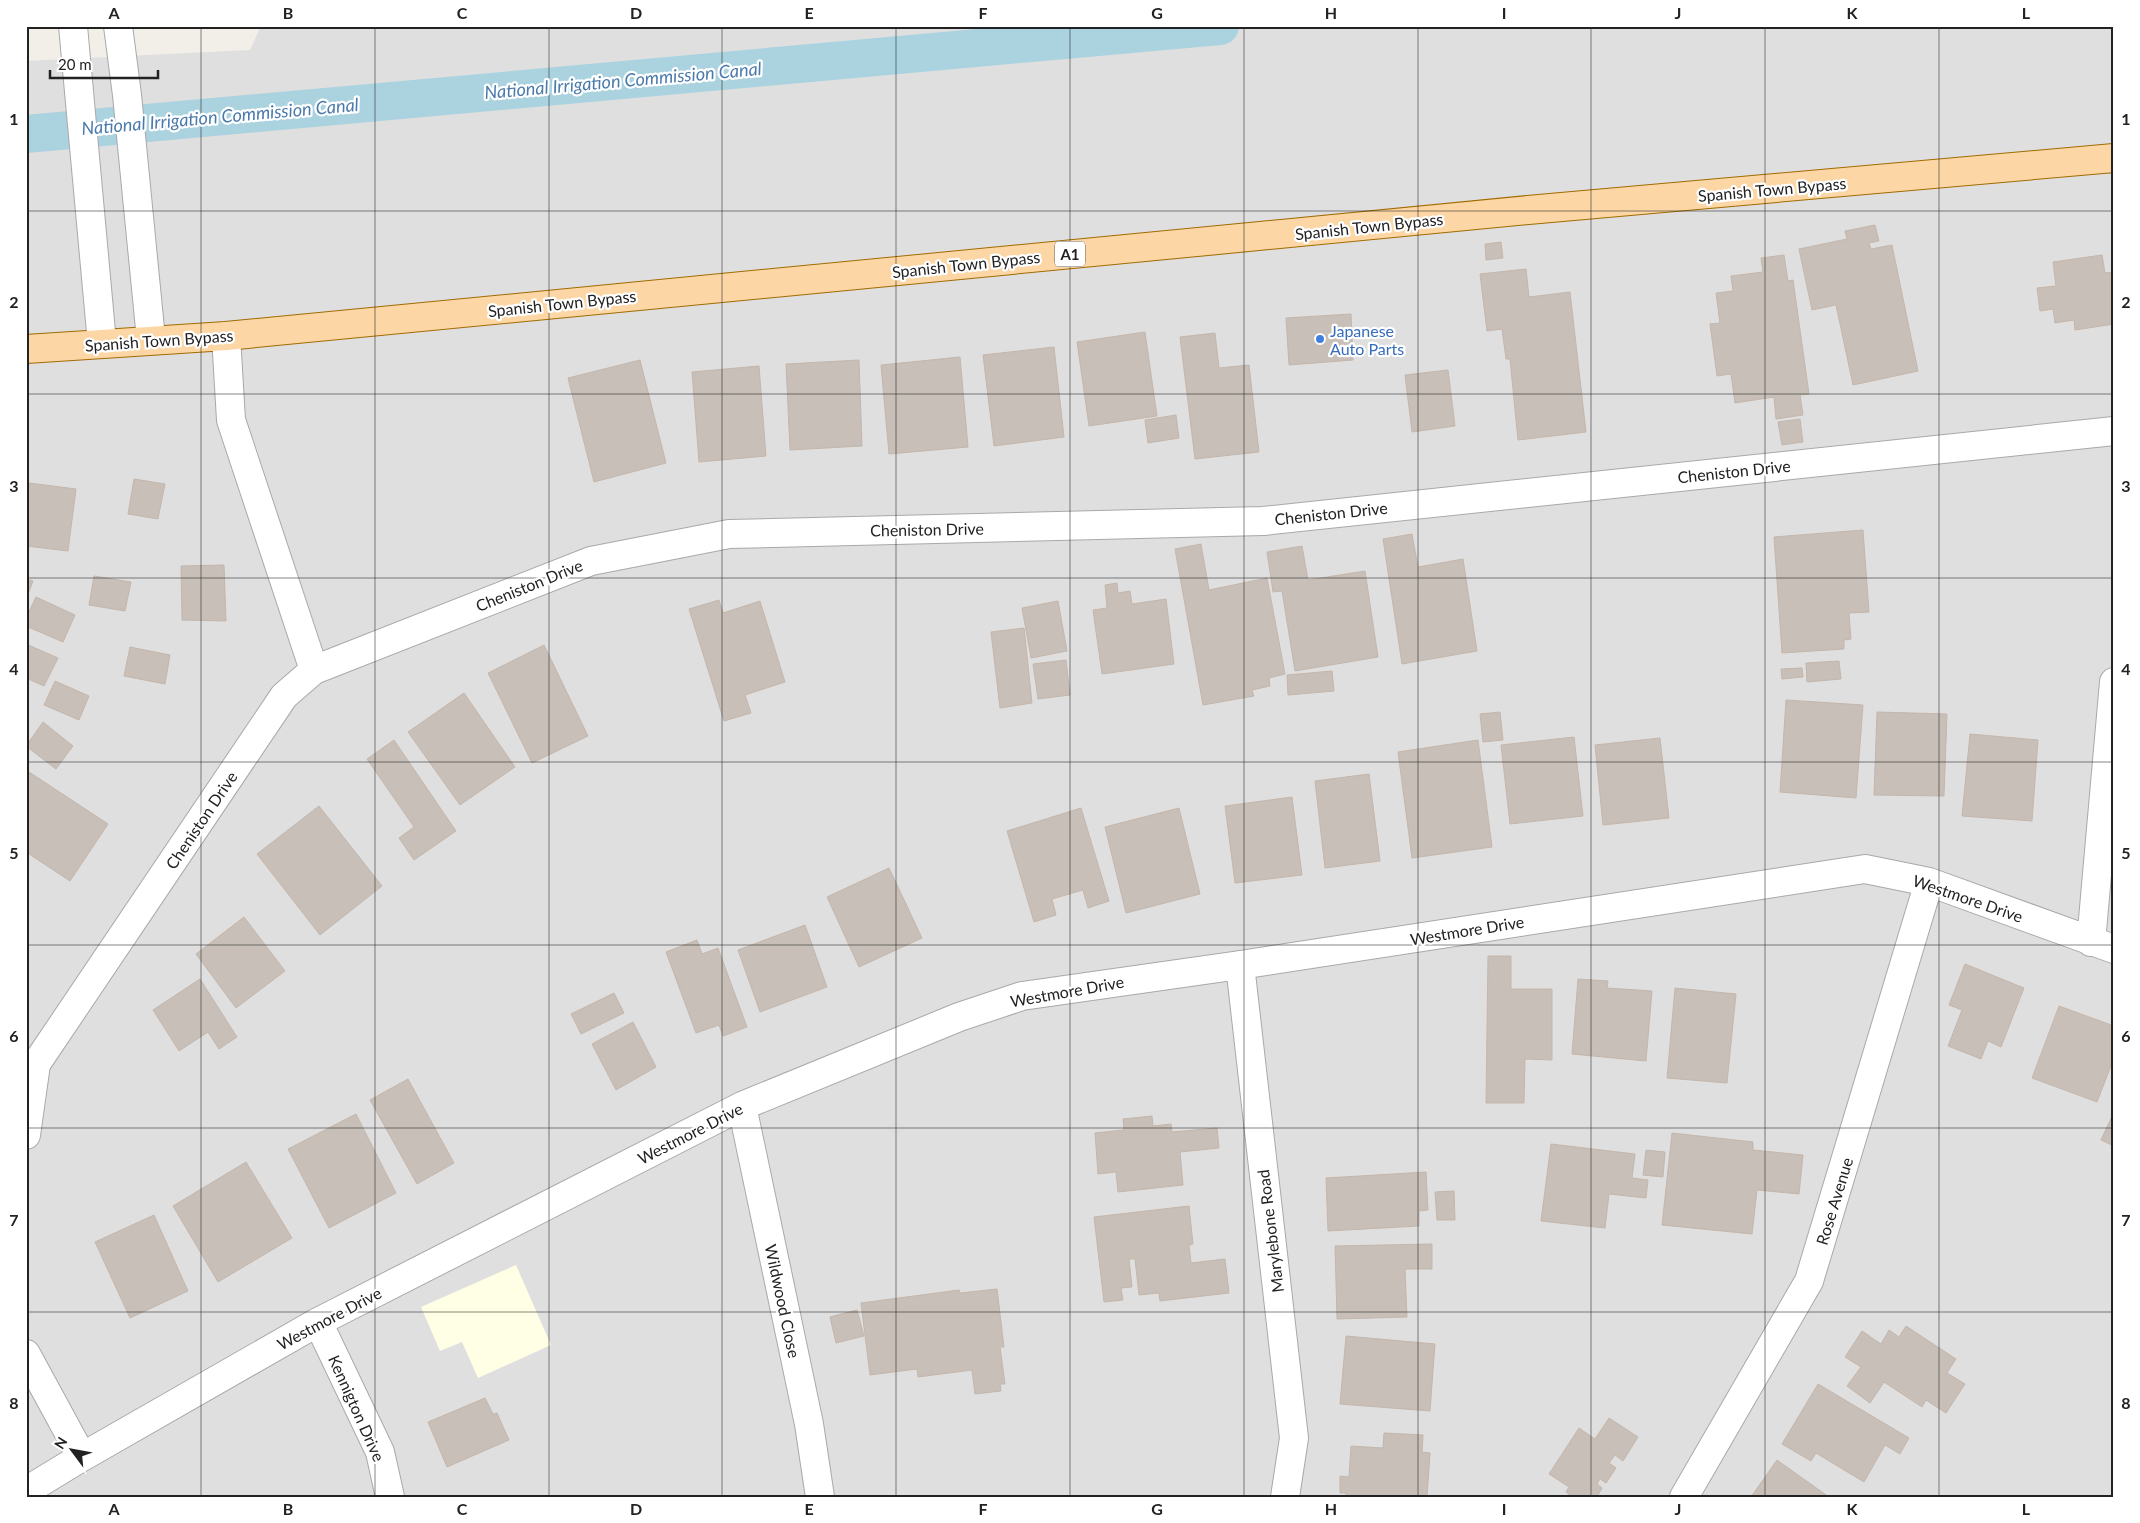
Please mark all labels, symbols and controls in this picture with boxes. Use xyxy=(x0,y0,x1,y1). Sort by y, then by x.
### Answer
text: A xyxy=(107,3,120,22)
text: B xyxy=(283,3,293,22)
text: C xyxy=(457,3,468,22)
text: D xyxy=(630,3,642,22)
text: E xyxy=(804,3,814,22)
text: F xyxy=(978,3,988,22)
text: G xyxy=(1151,3,1163,22)
text: H xyxy=(1325,3,1337,22)
text: I xyxy=(1502,3,1506,22)
text: J xyxy=(1675,3,1681,22)
text: K xyxy=(1847,3,1859,22)
text: L xyxy=(2022,3,2031,22)
scale bar xyxy=(50,48,158,80)
text: 20 m xyxy=(58,55,92,73)
water label: National Irrigation Commission Canal xyxy=(484,57,762,103)
water label: National Irrigation Commission Canal xyxy=(81,93,359,139)
text: 1 xyxy=(9,109,19,128)
text: 1 xyxy=(2121,109,2131,128)
street label: Spanish Town Bypass xyxy=(1697,173,1847,205)
street label: Spanish Town Bypass xyxy=(1294,209,1444,243)
road number: A1 xyxy=(1055,242,1085,266)
street label: Spanish Town Bypass xyxy=(891,247,1041,281)
street label: Spanish Town Bypass xyxy=(487,286,637,320)
text: 2 xyxy=(9,292,19,311)
text: 2 xyxy=(2121,292,2131,311)
place label: Japanese Auto Parts xyxy=(1330,321,1404,358)
street label: Spanish Town Bypass xyxy=(84,325,234,355)
marker: Japanese Auto Parts xyxy=(1314,333,1326,345)
street label: Cheniston Drive xyxy=(1676,456,1792,486)
text: 3 xyxy=(9,476,19,495)
text: 3 xyxy=(2121,476,2131,495)
street label: Cheniston Drive xyxy=(1273,498,1389,528)
street label: Cheniston Drive xyxy=(870,519,984,539)
street label: Cheniston Drive xyxy=(473,555,585,615)
text: 4 xyxy=(9,659,19,678)
text: 4 xyxy=(2121,659,2131,678)
street label: Cheniston Drive xyxy=(161,768,241,872)
text: 5 xyxy=(9,843,19,862)
text: 5 xyxy=(2121,843,2131,862)
street label: Westmore Drive xyxy=(1910,870,2026,926)
street label: Westmore Drive xyxy=(1409,912,1525,948)
street label: Westmore Drive xyxy=(1009,972,1125,1010)
text: 6 xyxy=(9,1026,19,1045)
text: 6 xyxy=(2121,1026,2131,1045)
street label: Westmore Drive xyxy=(634,1098,746,1168)
street label: Rose Avenue xyxy=(1812,1155,1856,1247)
street label: Marylebone Road xyxy=(1253,1168,1287,1294)
text: 7 xyxy=(9,1210,19,1229)
text: 7 xyxy=(2121,1210,2131,1229)
street label: Wildwood Close xyxy=(762,1242,804,1360)
street label: Westmore Drive xyxy=(274,1283,384,1353)
street label: Kennigton Drive xyxy=(325,1352,389,1464)
text: 8 xyxy=(9,1393,19,1412)
text: 8 xyxy=(2121,1393,2131,1412)
north arrow xyxy=(48,1426,98,1476)
text: N xyxy=(50,1434,71,1452)
text: A xyxy=(107,1499,120,1518)
text: B xyxy=(283,1499,293,1518)
text: C xyxy=(457,1499,468,1518)
text: D xyxy=(630,1499,642,1518)
text: E xyxy=(804,1499,814,1518)
text: F xyxy=(978,1499,988,1518)
text: G xyxy=(1151,1499,1163,1518)
text: H xyxy=(1325,1499,1337,1518)
text: I xyxy=(1502,1499,1506,1518)
text: J xyxy=(1675,1499,1681,1518)
text: K xyxy=(1847,1499,1859,1518)
text: L xyxy=(2022,1499,2031,1518)

